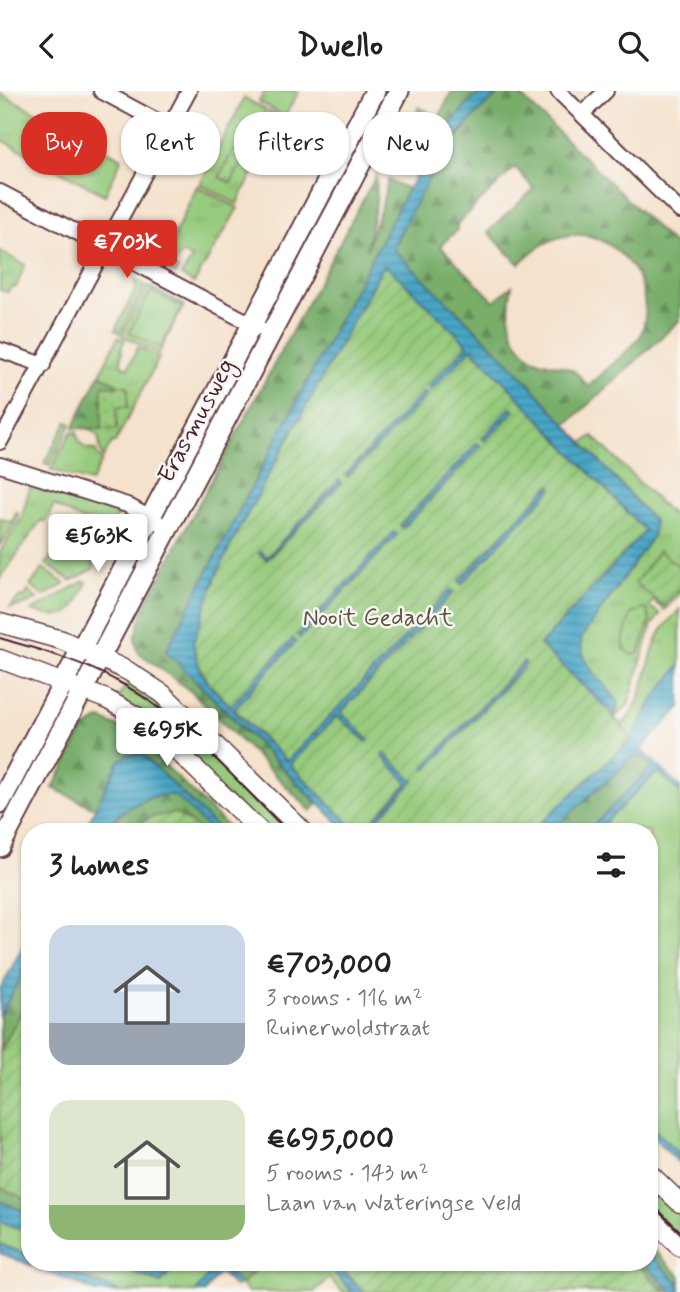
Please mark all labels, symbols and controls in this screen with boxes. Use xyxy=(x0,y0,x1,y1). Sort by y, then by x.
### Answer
text: Dwello xyxy=(297,25,383,67)
icon: back xyxy=(28,27,66,65)
icon: search xyxy=(614,27,652,65)
chip: Buy xyxy=(21,112,107,175)
chip: Rent xyxy=(121,112,220,175)
chip: Filters xyxy=(234,112,349,175)
chip: New xyxy=(363,112,453,175)
pin: €703K xyxy=(78,221,176,280)
text: €703K xyxy=(93,228,161,258)
street label: Erasmusweg xyxy=(151,354,244,489)
pin: €563K xyxy=(49,515,147,574)
text: €563K xyxy=(64,522,132,552)
park label: Nooit Gedacht xyxy=(303,603,453,634)
pin: €695K xyxy=(118,709,216,768)
text: €695K xyxy=(132,716,202,746)
text: 3 homes xyxy=(49,846,149,885)
icon: filters xyxy=(592,846,630,884)
text: €703,000 xyxy=(266,945,392,984)
icon: home xyxy=(105,953,189,1037)
text: 3 rooms · 116 m² xyxy=(266,984,423,1014)
text: Ruinerwoldstraat xyxy=(266,1014,430,1044)
text: €695,000 xyxy=(266,1120,394,1159)
icon: home xyxy=(105,1128,189,1212)
text: 5 rooms · 143 m² xyxy=(266,1159,429,1189)
text: Laan van Wateringse Veld xyxy=(266,1189,521,1219)

